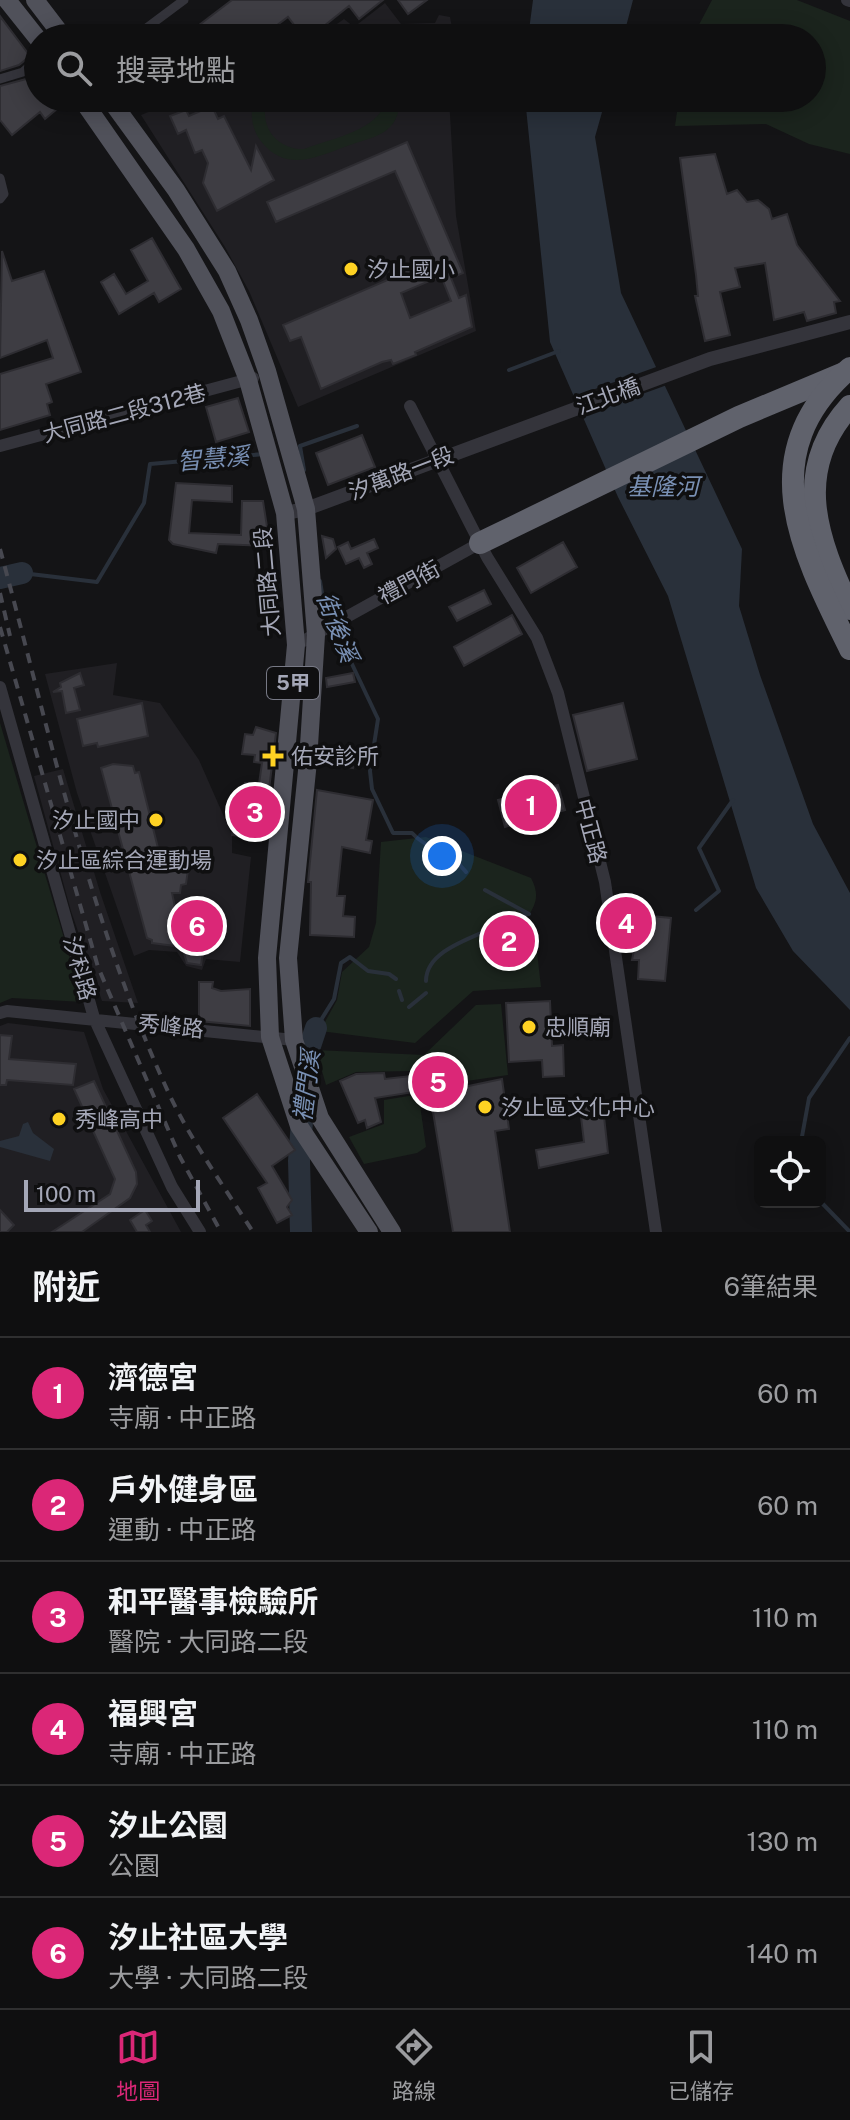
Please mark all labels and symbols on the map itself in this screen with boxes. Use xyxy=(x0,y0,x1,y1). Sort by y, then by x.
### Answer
place label: 汐止國小 xyxy=(367,256,455,282)
marker: 汐止國小 xyxy=(342,260,360,278)
street label: 江北橋 xyxy=(573,372,643,420)
street label: 大同路二段312巷 xyxy=(40,379,208,447)
water label: 智慧溪 xyxy=(176,441,253,475)
street label: 汐萬路一段 xyxy=(345,441,457,505)
water label: 基隆河 xyxy=(627,472,703,500)
street label: 大同路二段 xyxy=(249,526,285,638)
street label: 禮門街 xyxy=(374,555,444,609)
water label: 街後溪 xyxy=(312,588,365,668)
road number: 5甲 xyxy=(267,667,319,699)
place label: 佑安診所 xyxy=(291,743,379,769)
marker: 佑安診所 xyxy=(262,745,284,767)
pin: 1 xyxy=(505,775,557,835)
pin: 3 xyxy=(229,782,281,842)
street label: 中正路 xyxy=(570,796,612,866)
place label: 汐止國中 xyxy=(52,807,140,833)
marker: 汐止國中 xyxy=(147,811,165,829)
your location xyxy=(422,836,462,876)
place label: 汐止區綜合運動場 xyxy=(36,847,212,873)
marker: 汐止區綜合運動場 xyxy=(11,851,29,869)
pin: 4 xyxy=(600,893,652,953)
pin: 6 xyxy=(171,896,223,956)
pin: 2 xyxy=(483,911,535,971)
street label: 汐科路 xyxy=(58,933,102,1003)
street label: 秀峰路 xyxy=(137,1010,205,1042)
place label: 忠順廟 xyxy=(545,1014,611,1040)
marker: 忠順廟 xyxy=(520,1018,538,1036)
water label: 禮門溪 xyxy=(288,1046,325,1123)
pin: 5 xyxy=(412,1052,464,1112)
place label: 汐止區文化中心 xyxy=(501,1094,655,1120)
marker: 汐止區文化中心 xyxy=(476,1098,494,1116)
place label: 秀峰高中 xyxy=(75,1106,163,1132)
marker: 秀峰高中 xyxy=(50,1110,68,1128)
scale bar xyxy=(24,1176,200,1212)

